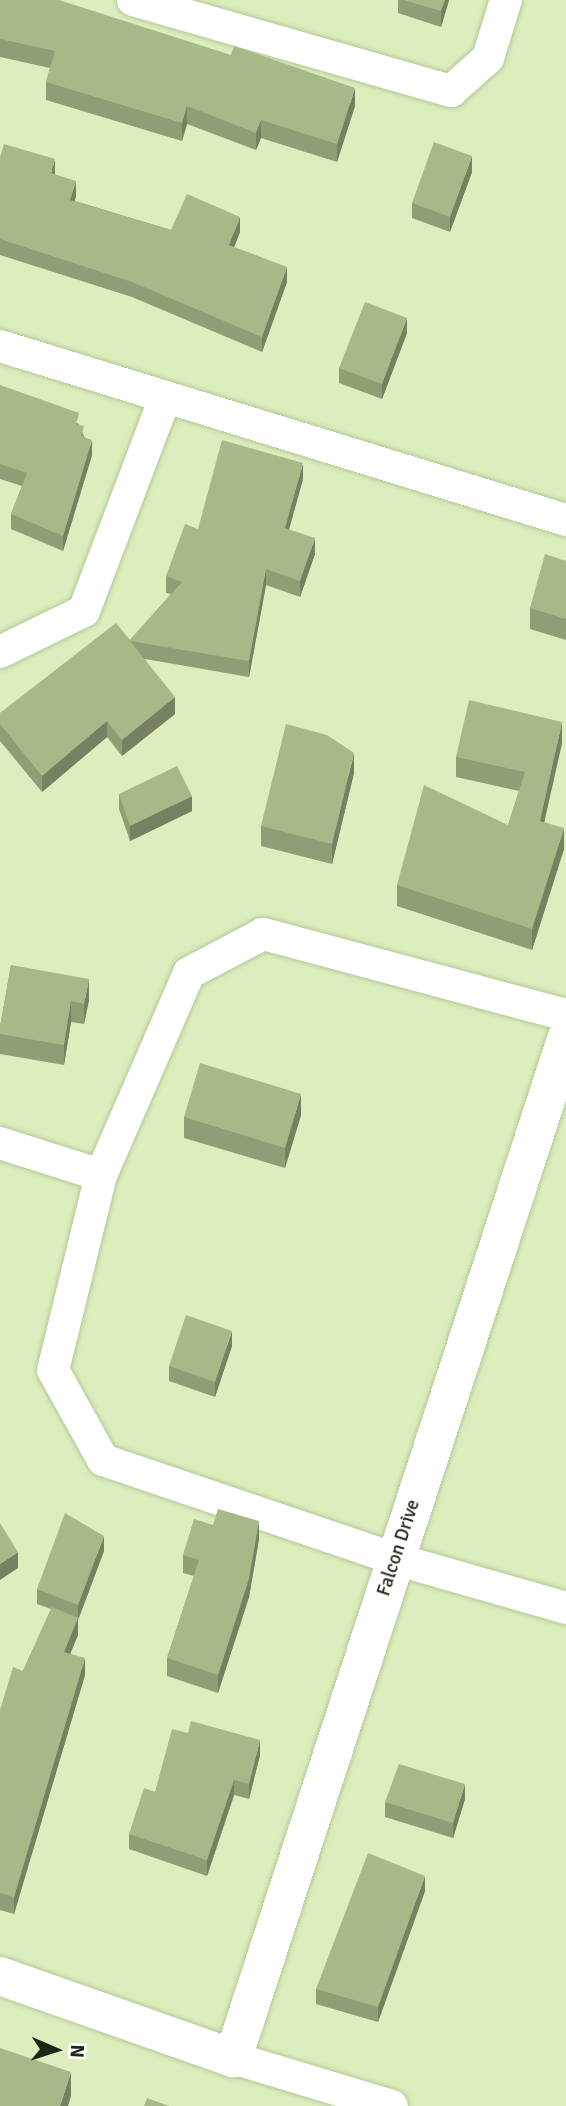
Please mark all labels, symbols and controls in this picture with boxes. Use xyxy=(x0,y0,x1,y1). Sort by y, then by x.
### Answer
street label: Falcon Drive xyxy=(373,1497,425,1599)
north arrow xyxy=(21,2015,91,2085)
text: N xyxy=(65,2044,89,2058)

